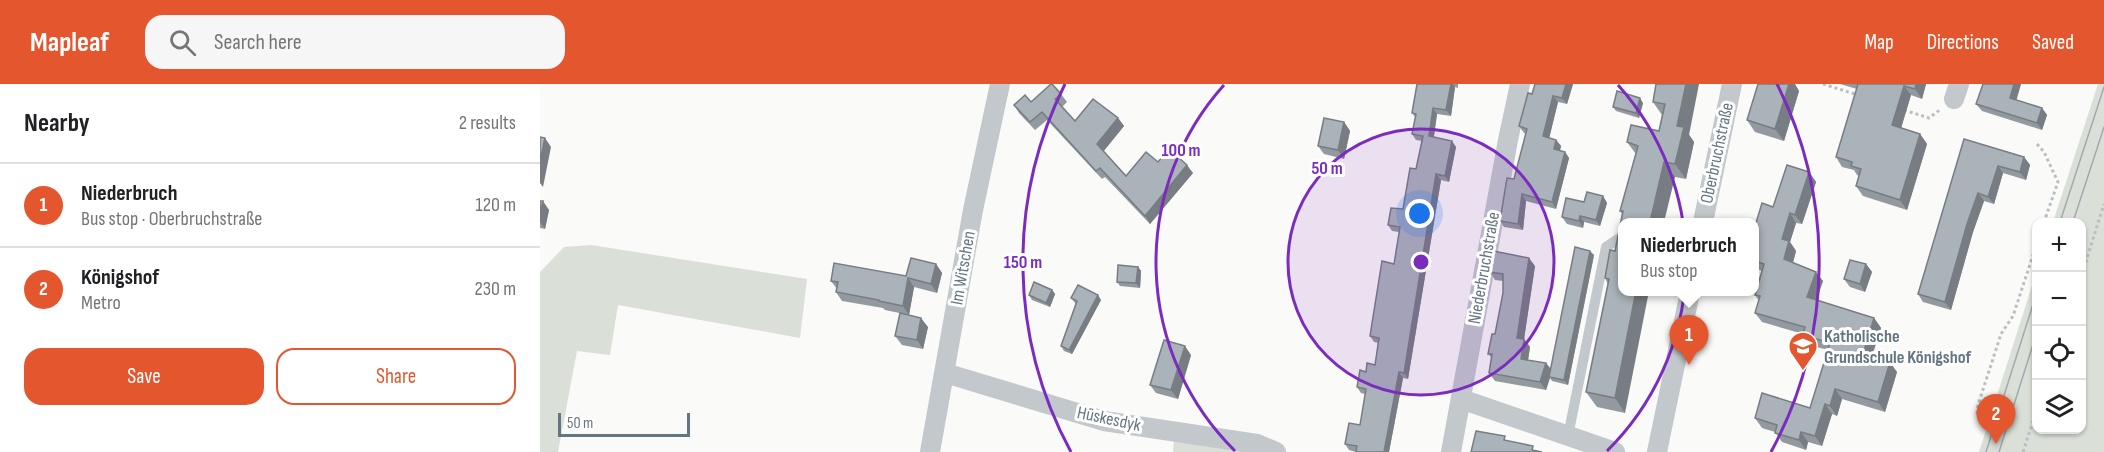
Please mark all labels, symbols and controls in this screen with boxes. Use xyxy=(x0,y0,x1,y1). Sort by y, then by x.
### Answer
search box xyxy=(145,15,565,69)
text: Mapleaf xyxy=(30,26,109,59)
icon: search xyxy=(166,26,199,59)
text: Search here xyxy=(214,29,302,56)
text: Map xyxy=(1864,30,1894,55)
text: Directions xyxy=(1927,30,1999,55)
text: Saved xyxy=(2032,30,2074,55)
street label: Oberbruchstraße xyxy=(1696,101,1738,205)
text: Nearby xyxy=(24,108,90,139)
text: 2 results xyxy=(459,111,516,135)
text: 100 m xyxy=(1162,140,1201,161)
text: 50 m xyxy=(1311,158,1343,179)
text: Niederbruch xyxy=(81,180,177,207)
text: 1 xyxy=(40,193,47,217)
text: 120 m xyxy=(476,193,516,217)
your location xyxy=(1405,199,1434,228)
text: Bus stop · Oberbruchstraße xyxy=(81,207,262,231)
street label: Niederbruchstraße xyxy=(1464,210,1504,326)
popup xyxy=(1618,218,1759,296)
map controls xyxy=(2032,218,2086,434)
button: + xyxy=(2032,218,2086,272)
street label: Im Witschen xyxy=(946,229,980,307)
text: Niederbruch xyxy=(1640,232,1737,259)
text: 150 m xyxy=(1004,252,1042,273)
centre of rings xyxy=(1411,252,1431,272)
text: Bus stop xyxy=(1640,259,1698,283)
text: Königshof xyxy=(81,264,159,291)
button: − xyxy=(2032,272,2086,326)
text: 2 xyxy=(39,277,48,301)
text: 230 m xyxy=(474,277,516,301)
text: Metro xyxy=(81,291,121,315)
pin: 1 xyxy=(1670,316,1708,365)
place label: Katholische Grundschule Königshof xyxy=(1824,326,1972,368)
button: locate xyxy=(2032,326,2086,380)
school or university icon: Katholische Grundschule Königshof xyxy=(1787,330,1819,372)
button: Save xyxy=(24,348,264,405)
button: Share xyxy=(276,348,516,405)
button: layers xyxy=(2032,380,2086,434)
pin: 2 xyxy=(1976,394,2016,444)
street label: Hüskesdyk xyxy=(1075,402,1143,436)
scale bar xyxy=(558,410,690,438)
text: 50 m xyxy=(567,414,593,433)

